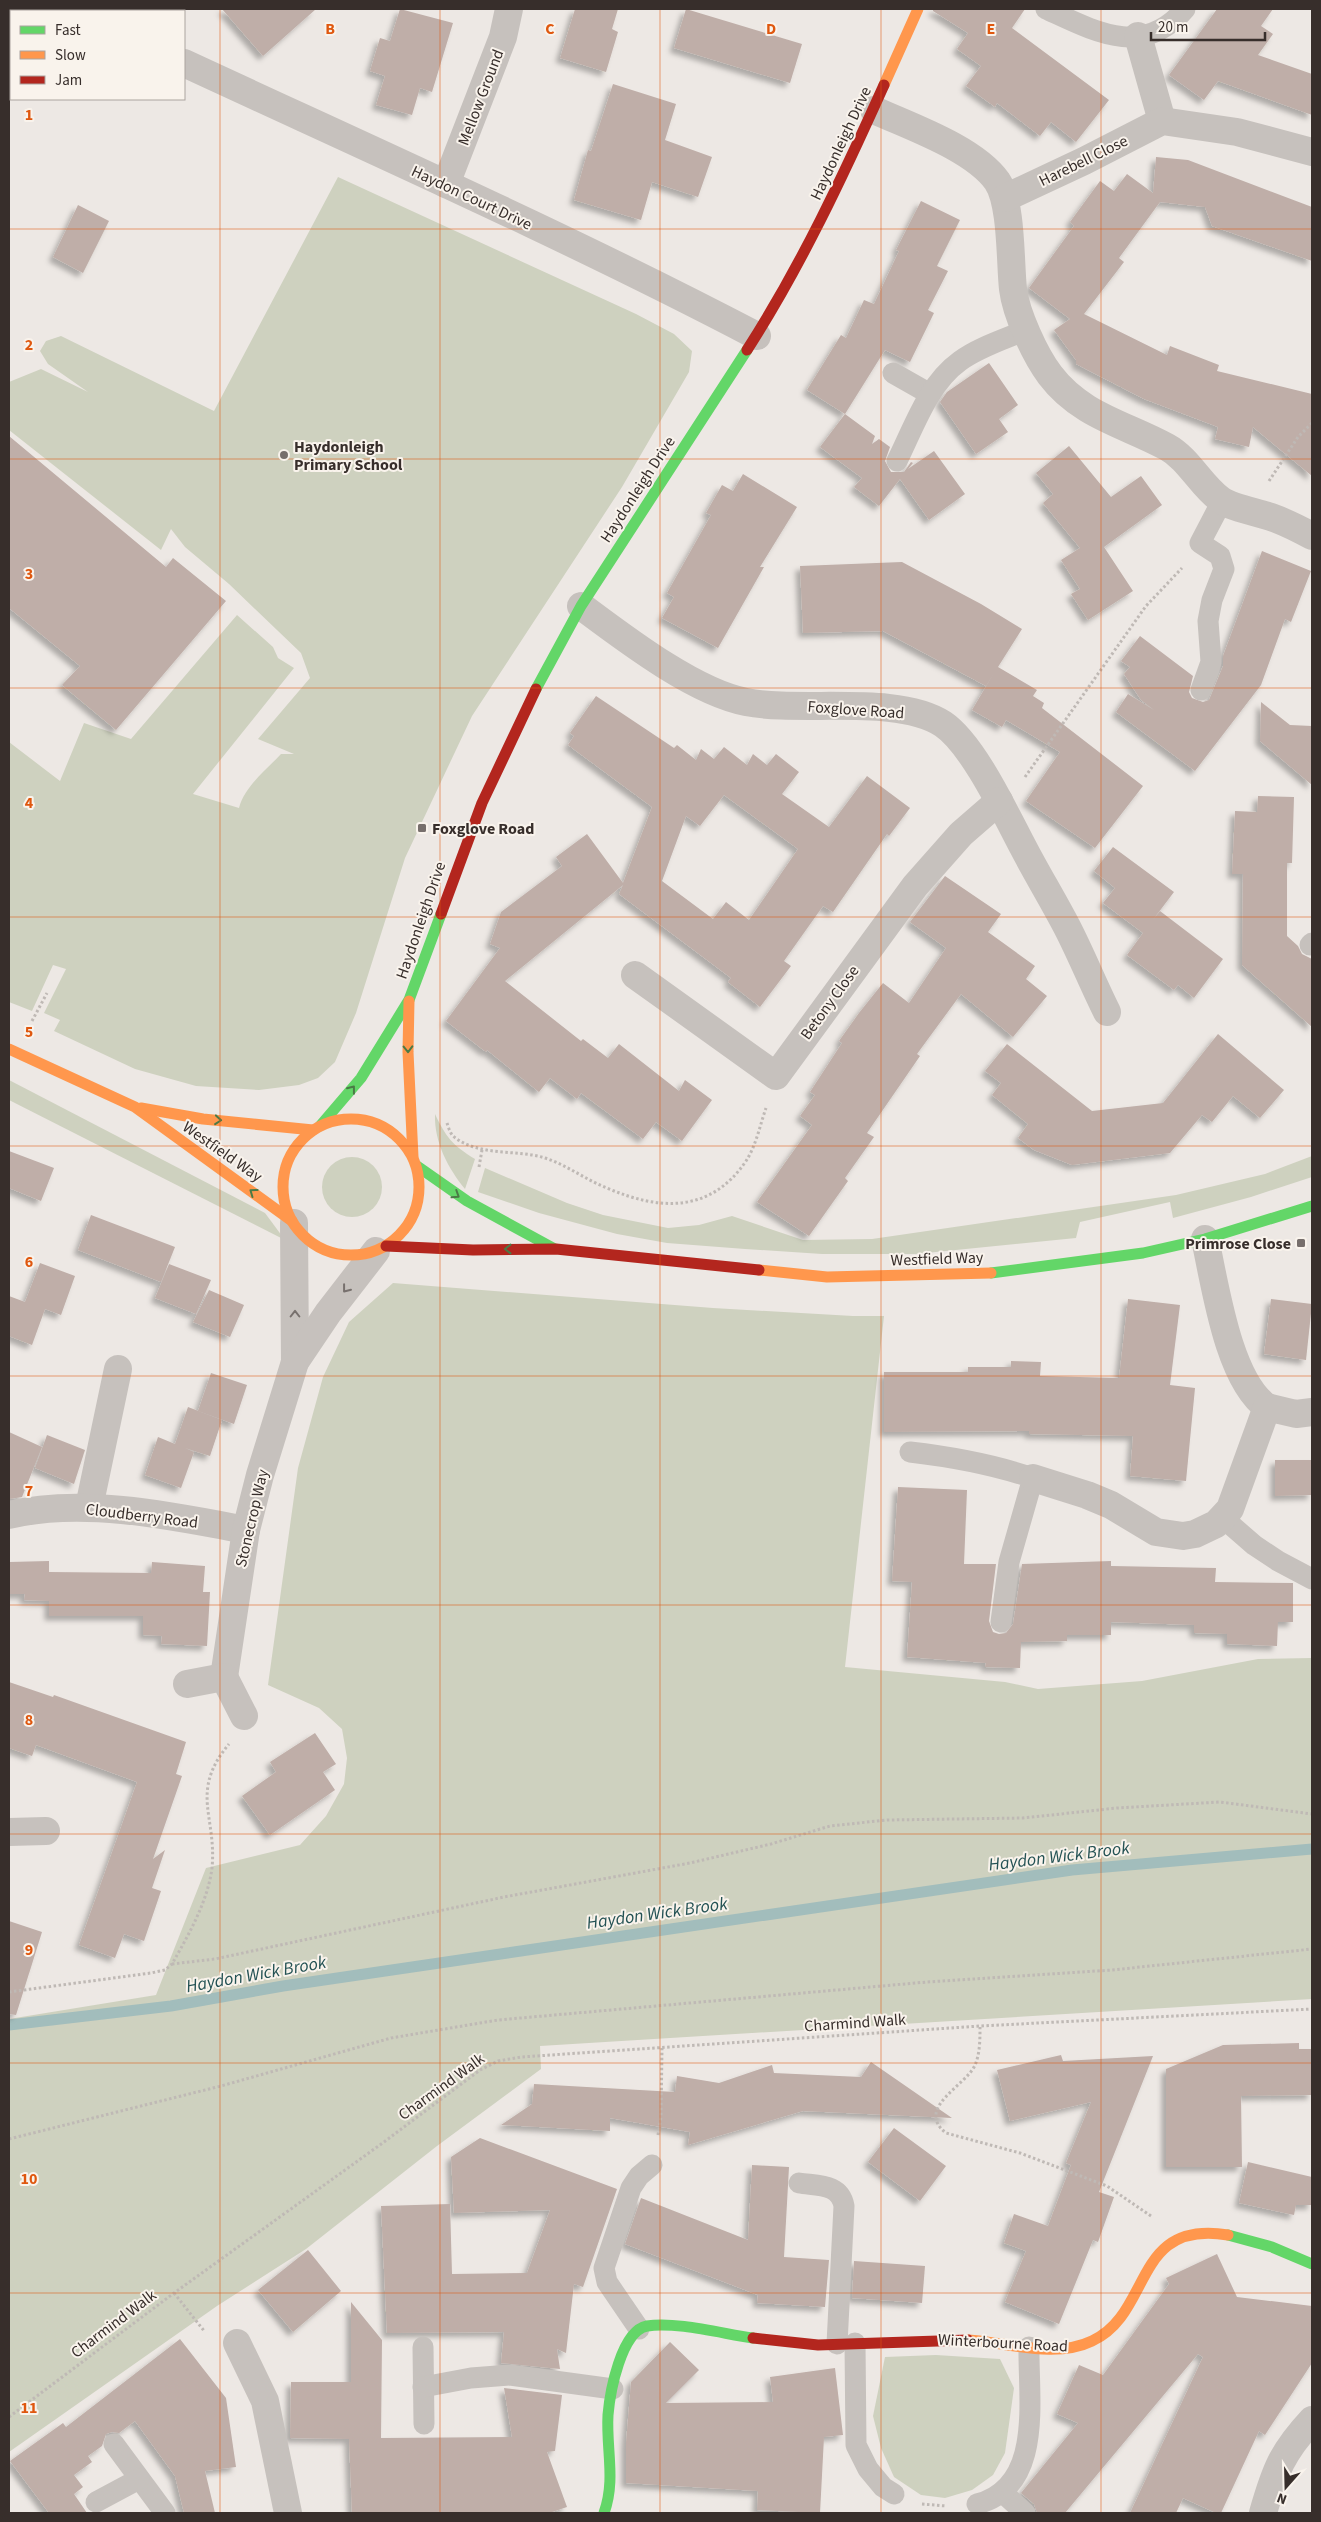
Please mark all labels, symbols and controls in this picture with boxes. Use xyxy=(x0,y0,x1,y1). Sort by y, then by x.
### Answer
legend xyxy=(10,10,185,100)
scale bar xyxy=(1151,10,1265,42)
text: 20 m xyxy=(1158,17,1188,38)
text: B xyxy=(325,18,335,40)
text: C xyxy=(545,18,555,40)
text: D xyxy=(766,18,776,40)
text: E xyxy=(987,18,995,40)
text: Fast xyxy=(55,20,81,41)
text: Slow xyxy=(55,45,86,66)
street label: Mellow Ground xyxy=(453,46,509,149)
text: Jam xyxy=(55,70,82,91)
street label: Haydonleigh Drive xyxy=(805,83,877,204)
text: 1 xyxy=(25,104,33,126)
street label: Harebell Close xyxy=(1035,130,1132,192)
street label: Haydon Court Drive xyxy=(408,160,536,236)
text: 2 xyxy=(25,334,33,356)
street label: Haydonleigh Drive xyxy=(595,432,681,547)
place label: Haydonleigh Primary School xyxy=(294,436,403,476)
marker: Haydonleigh Primary School xyxy=(278,449,290,461)
text: 3 xyxy=(25,563,33,585)
street label: Foxglove Road xyxy=(807,696,905,724)
text: 4 xyxy=(25,792,34,814)
place label: Foxglove Road xyxy=(432,818,534,840)
marker: Foxglove Road xyxy=(416,822,428,834)
street label: Haydonleigh Drive xyxy=(391,859,451,982)
street label: Betony Close xyxy=(795,961,864,1044)
text: 5 xyxy=(25,1021,33,1043)
one-way arrow xyxy=(403,1045,413,1053)
one-way arrow xyxy=(347,1086,355,1095)
one-way arrow xyxy=(214,1114,222,1125)
street label: Westfield Way xyxy=(178,1116,267,1188)
one-way arrow xyxy=(451,1188,460,1198)
one-way arrow xyxy=(249,1189,258,1198)
place label: Primrose Close xyxy=(1185,1233,1291,1255)
marker: Primrose Close xyxy=(1295,1237,1307,1249)
one-way arrow xyxy=(503,1244,511,1254)
street label: Westfield Way xyxy=(890,1246,984,1272)
text: 6 xyxy=(25,1251,33,1273)
one-way arrow xyxy=(343,1283,352,1293)
one-way arrow xyxy=(290,1309,300,1317)
street label: Stonecrop Way xyxy=(230,1467,274,1569)
text: 7 xyxy=(25,1480,33,1502)
street label: Cloudberry Road xyxy=(85,1498,199,1534)
text: 8 xyxy=(25,1709,33,1731)
water label: Haydon Wick Brook xyxy=(987,1835,1131,1878)
water label: Haydon Wick Brook xyxy=(585,1891,730,1936)
text: 9 xyxy=(25,1939,33,1961)
water label: Haydon Wick Brook xyxy=(184,1950,329,1999)
street label: Charmind Walk xyxy=(803,2008,907,2038)
street label: Charmind Walk xyxy=(394,2048,489,2126)
text: 10 xyxy=(21,2168,37,2190)
street label: Charmind Walk xyxy=(66,2284,161,2363)
street label: Winterbourne Road xyxy=(937,2329,1068,2357)
text: 11 xyxy=(21,2397,37,2419)
north arrow xyxy=(1261,2462,1311,2512)
text: N xyxy=(1274,2487,1290,2509)

